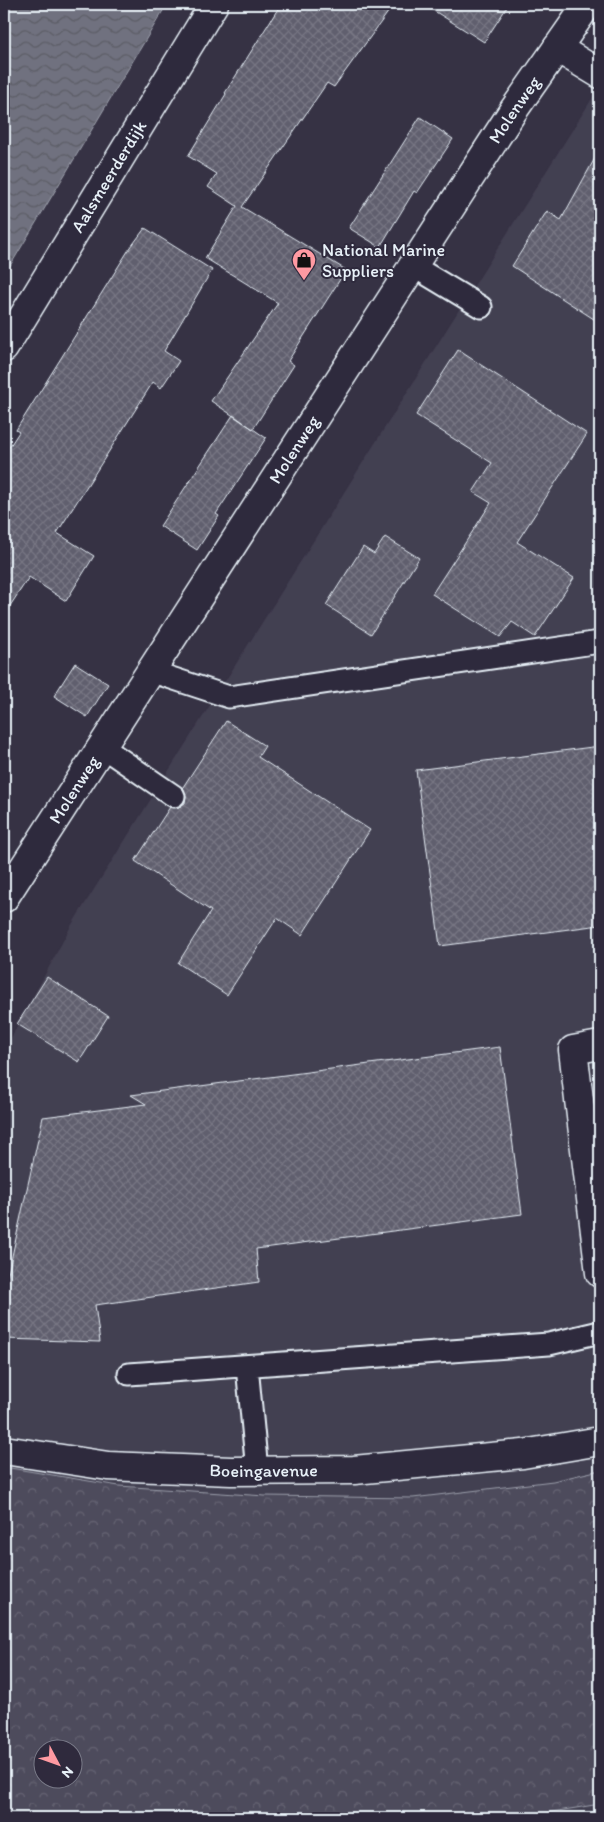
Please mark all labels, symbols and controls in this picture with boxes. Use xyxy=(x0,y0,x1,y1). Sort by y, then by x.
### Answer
street label: Molenweg xyxy=(484,71,546,148)
street label: Aalsmeerderdijk xyxy=(66,116,152,237)
place label: National Marine Suppliers xyxy=(322,239,445,282)
shop icon: National Marine Suppliers xyxy=(291,247,317,281)
street label: Molenweg xyxy=(264,411,325,488)
street label: Molenweg xyxy=(44,751,105,828)
street label: Boeingavenue xyxy=(209,1459,318,1482)
north arrow xyxy=(32,1740,82,1790)
text: N xyxy=(58,1763,77,1781)

